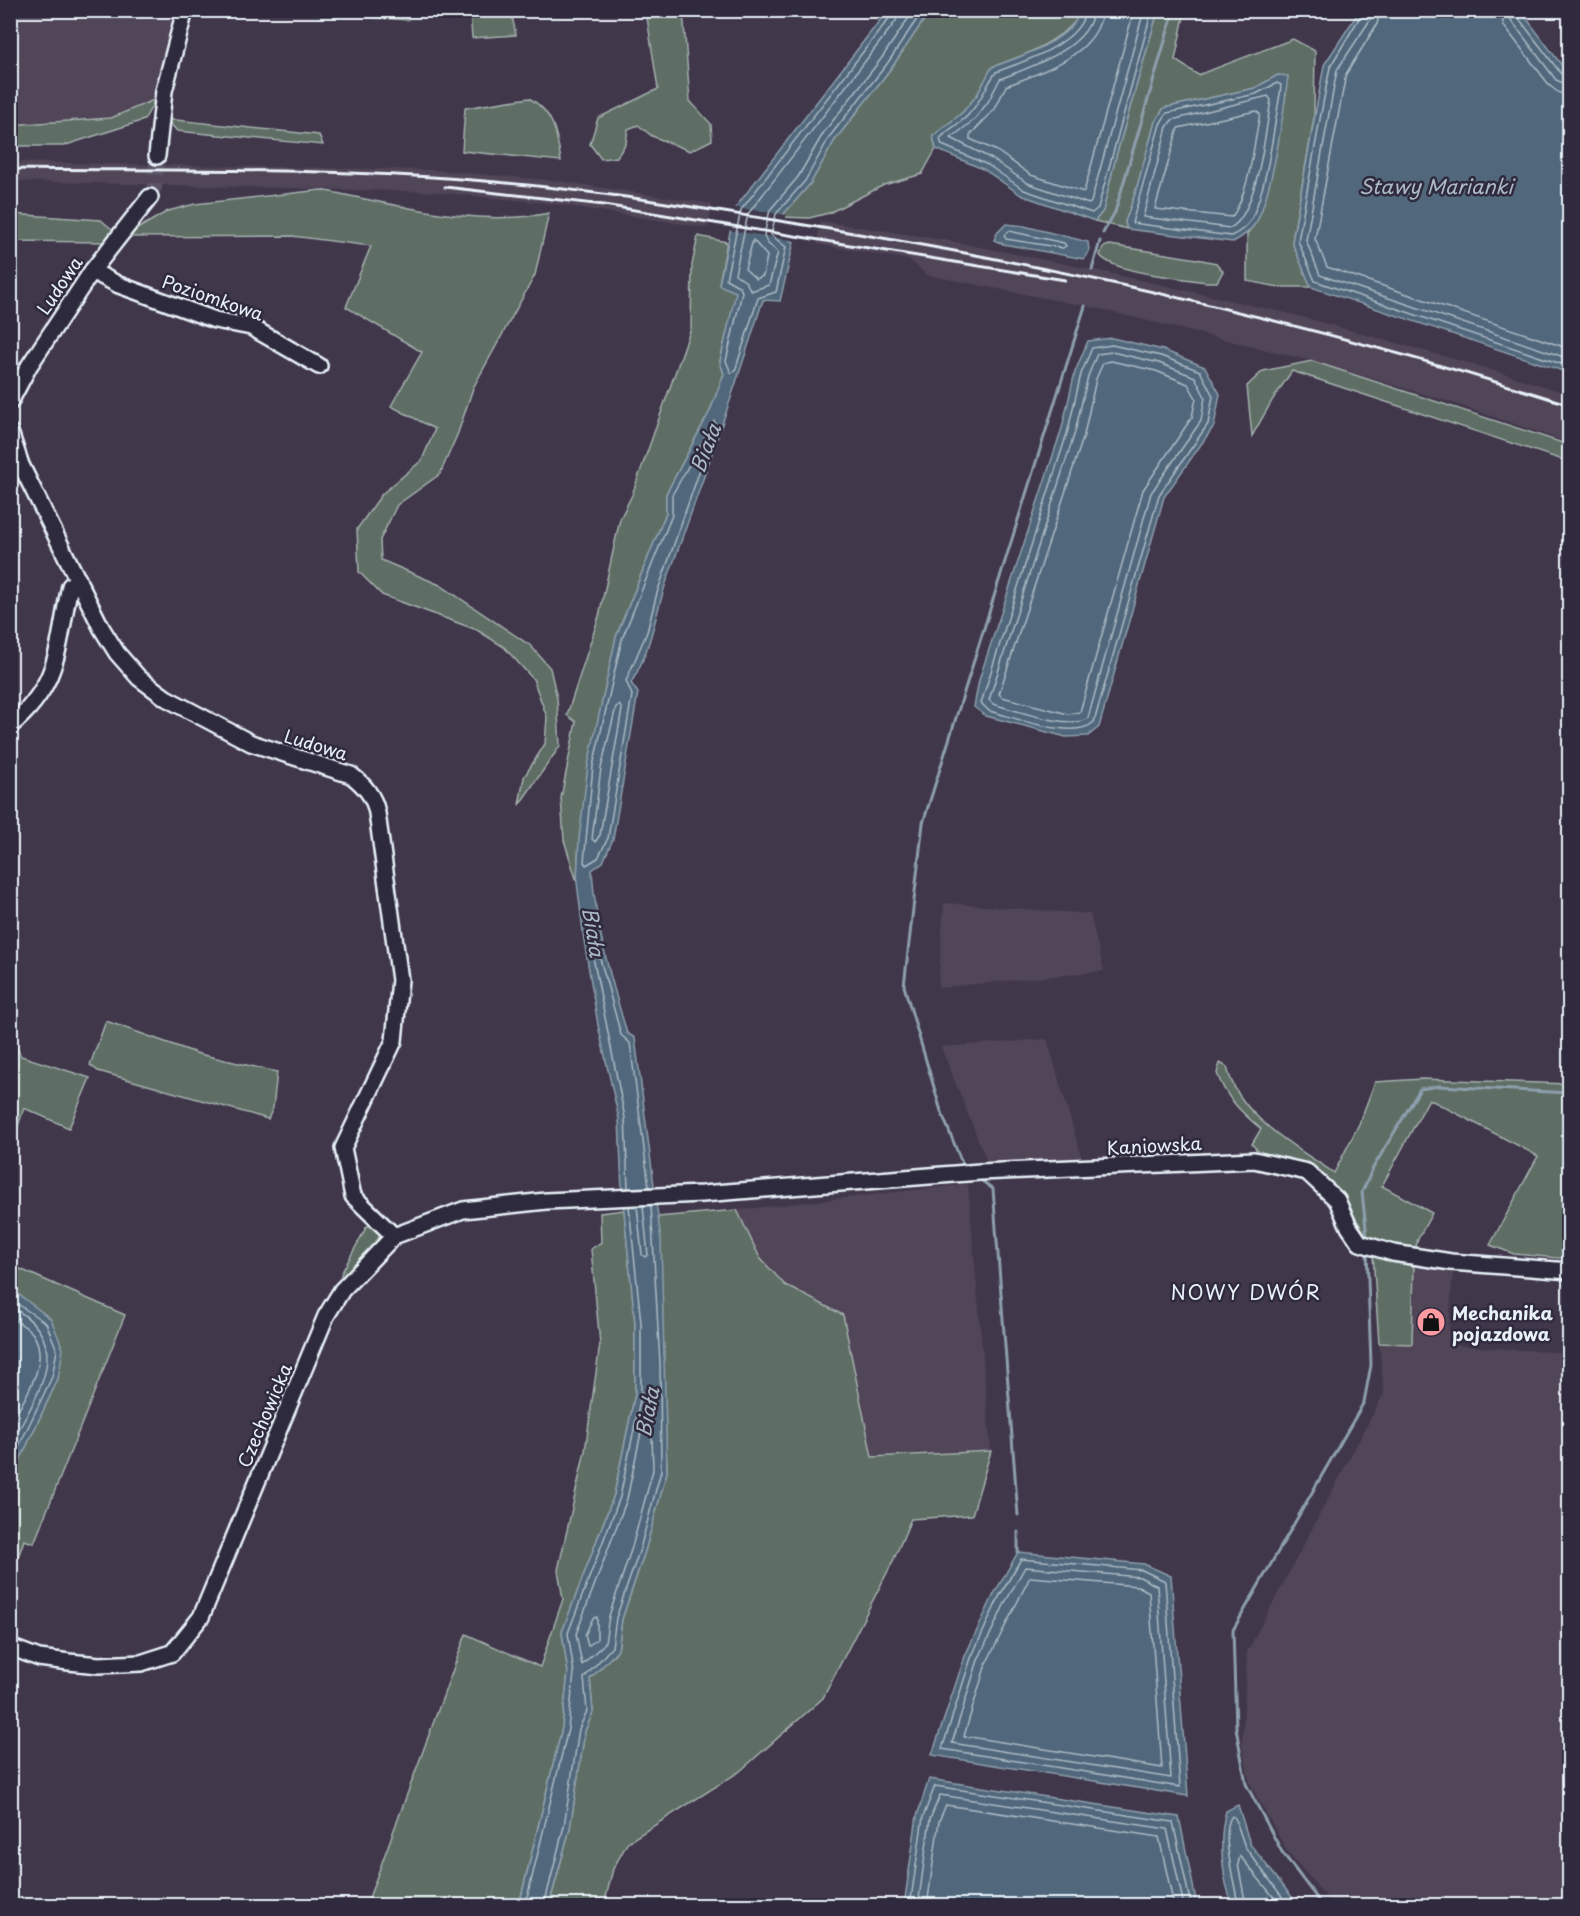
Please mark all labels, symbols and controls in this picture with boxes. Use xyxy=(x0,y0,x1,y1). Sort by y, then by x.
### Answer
water label: Stawy Marianki xyxy=(1359,171,1517,201)
street label: Ludowa xyxy=(30,250,89,320)
street label: Poziomkowa xyxy=(159,267,268,327)
water label: Biała xyxy=(682,418,728,477)
street label: Ludowa xyxy=(281,722,352,767)
water label: Biała xyxy=(575,905,613,960)
street label: Kaniowska xyxy=(1106,1129,1203,1161)
district label: NOWY DWÓR xyxy=(1170,1277,1322,1307)
place label: Mechanika pojazdowa xyxy=(1452,1299,1553,1347)
shop icon: Mechanika pojazdowa xyxy=(1415,1306,1447,1338)
street label: Czechowicka xyxy=(230,1358,298,1471)
water label: Biała xyxy=(627,1383,667,1439)

